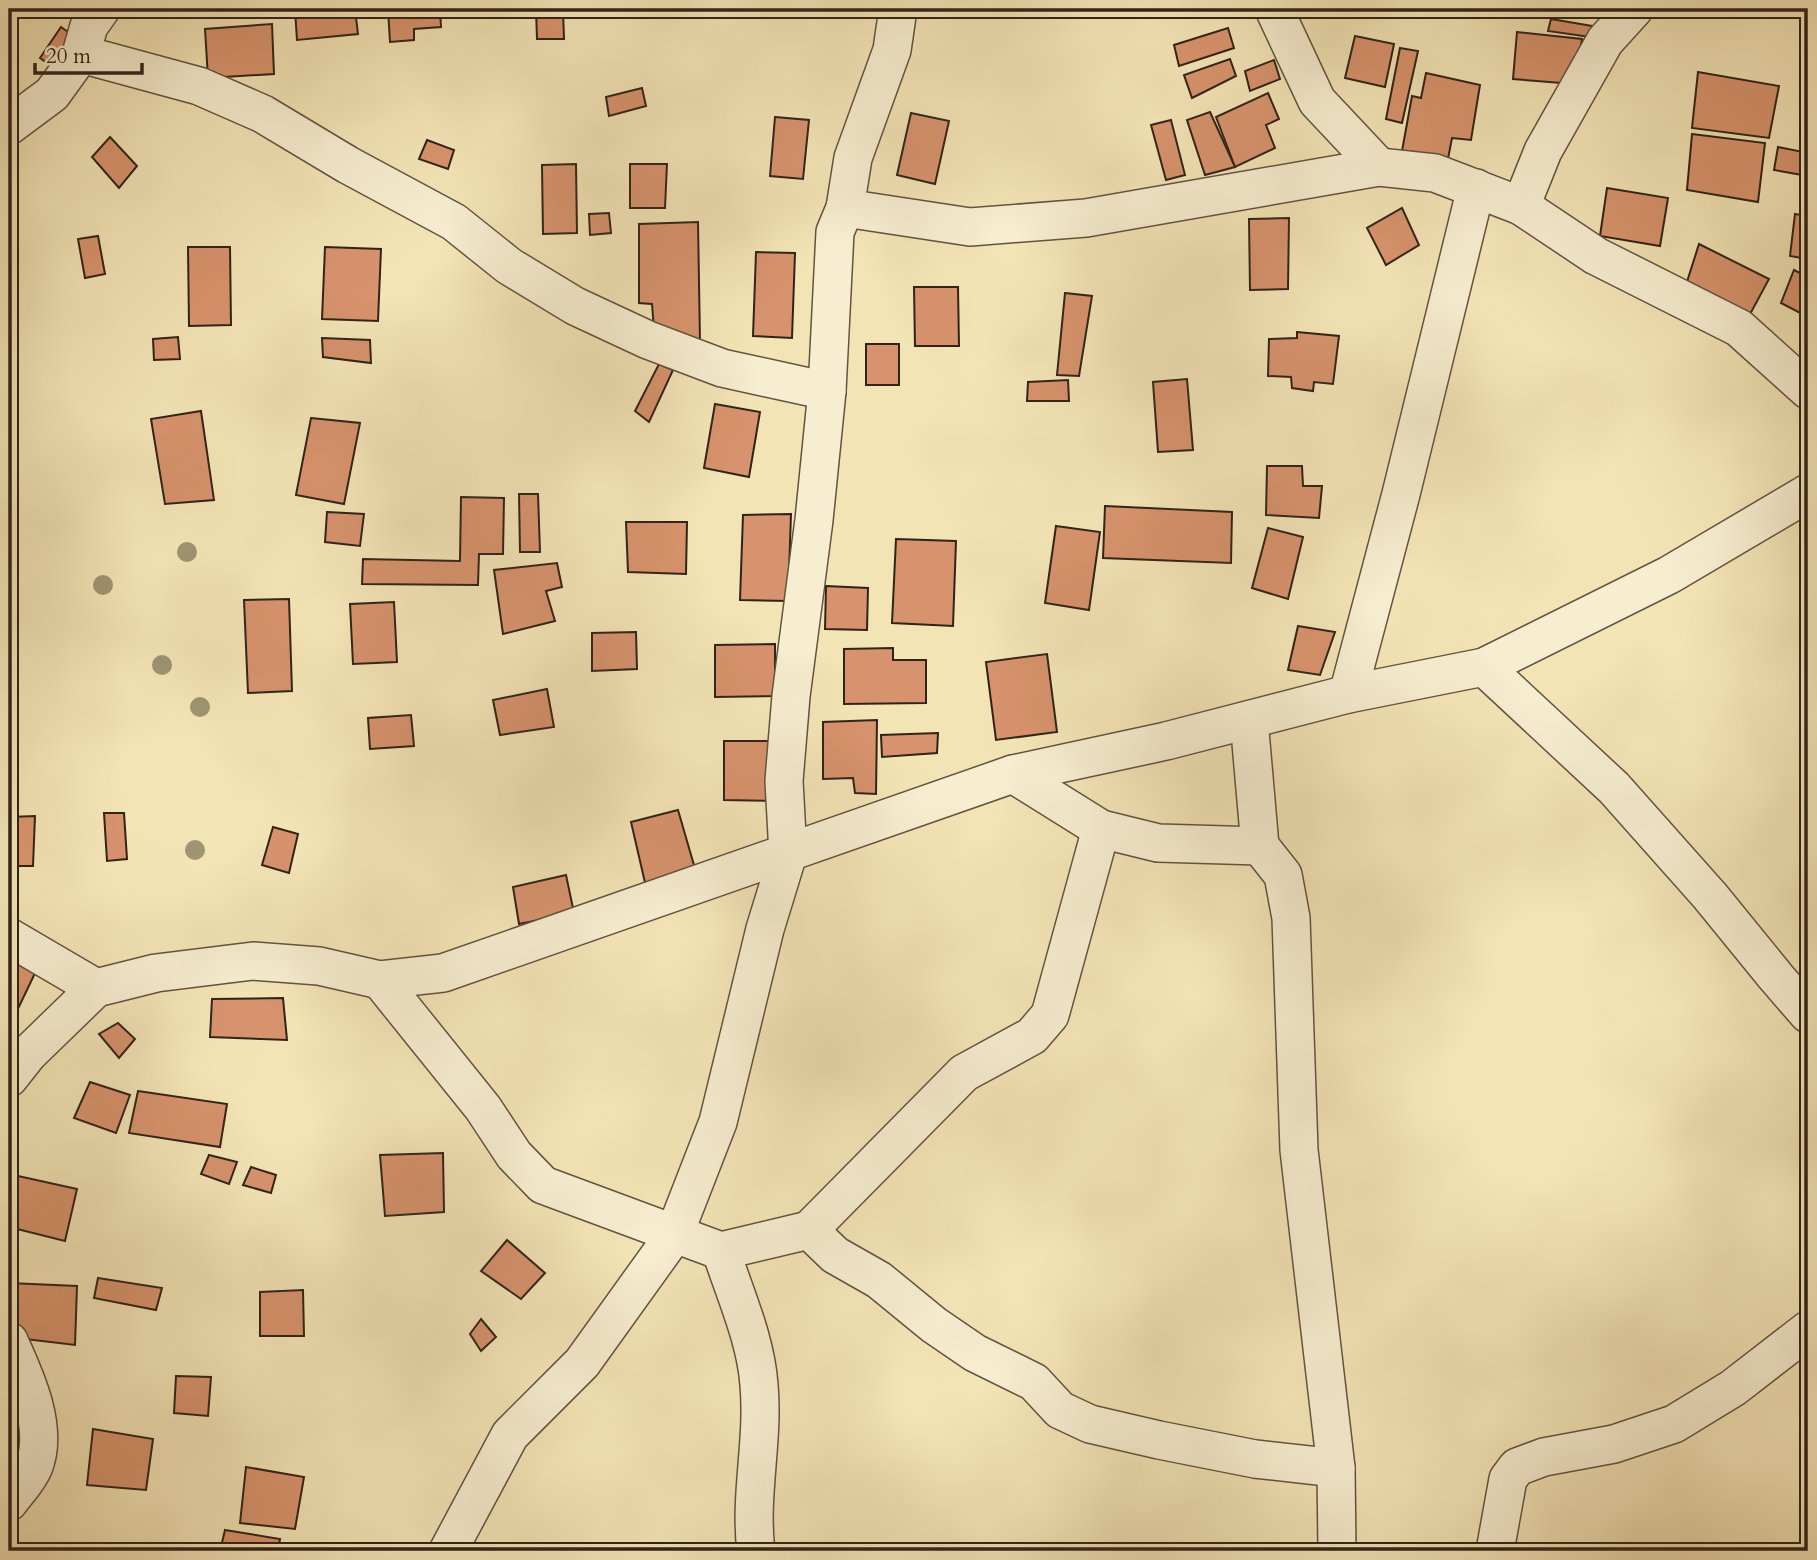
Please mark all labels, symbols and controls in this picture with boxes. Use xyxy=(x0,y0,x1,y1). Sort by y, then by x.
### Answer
scale bar xyxy=(35,32,142,76)
text: 20 m xyxy=(46,42,91,71)

